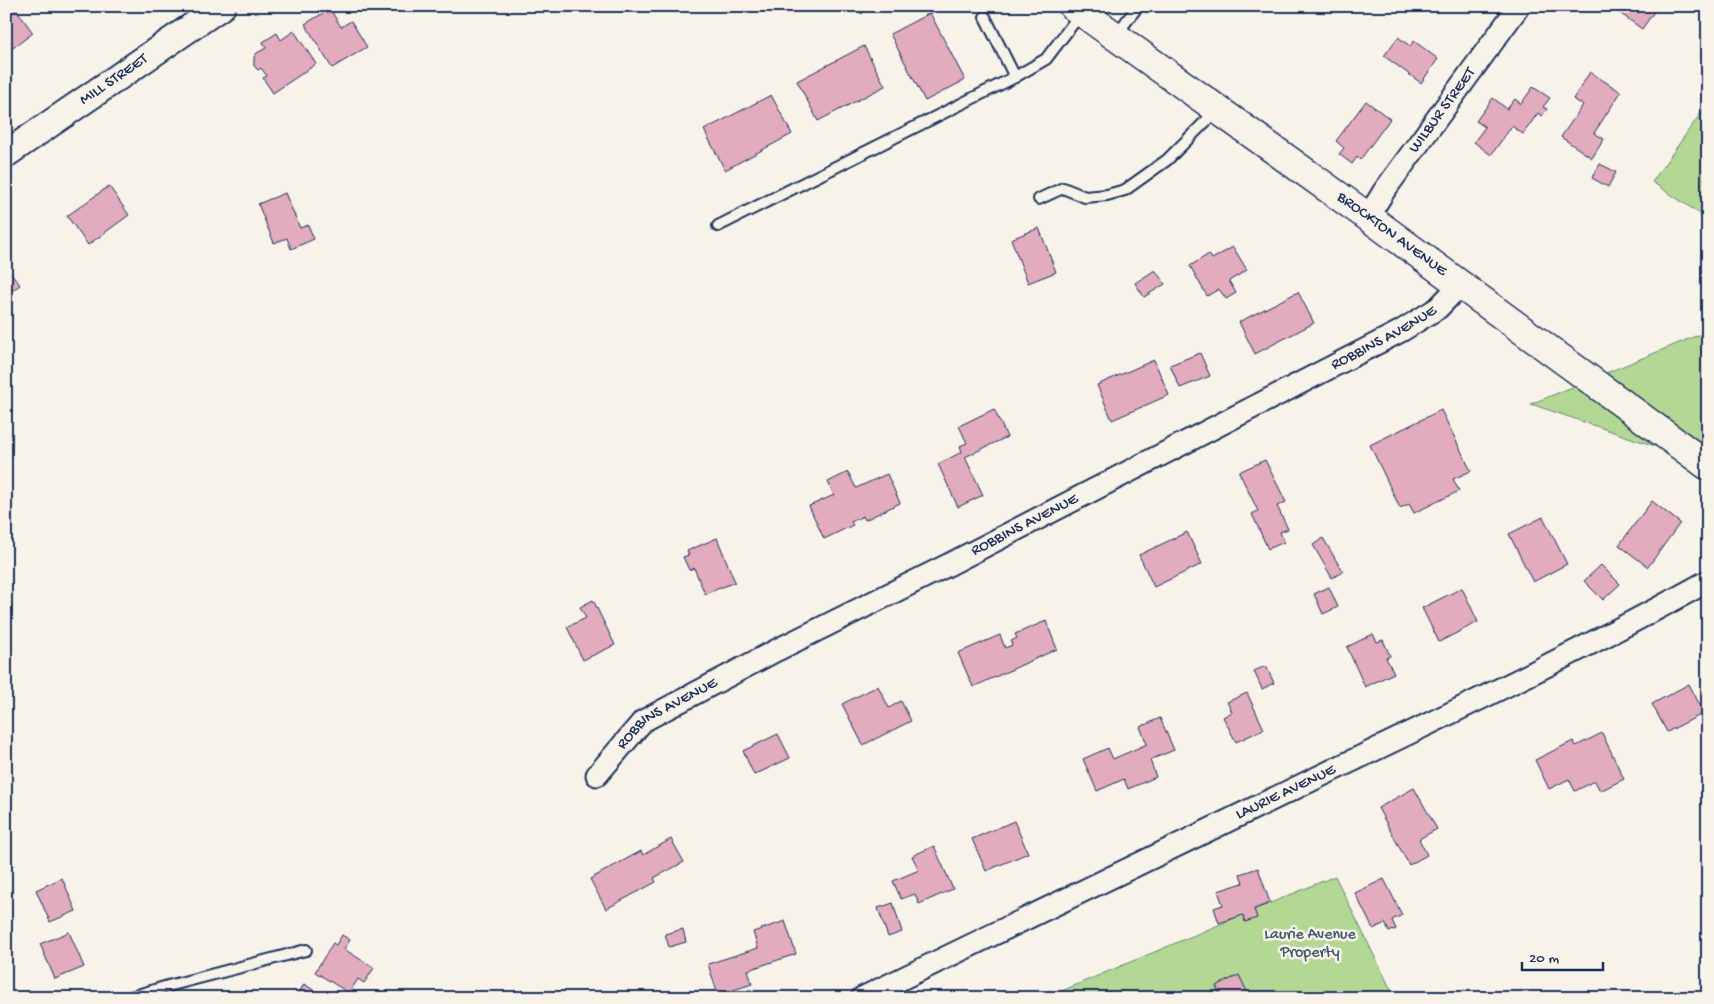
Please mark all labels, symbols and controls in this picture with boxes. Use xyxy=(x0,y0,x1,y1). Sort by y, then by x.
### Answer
street label: MILL STREET xyxy=(76,49,153,110)
street label: WILBUR STREET xyxy=(1405,64,1481,157)
street label: BROCKTON AVENUE xyxy=(1332,187,1451,282)
street label: ROBBINS AVENUE xyxy=(1328,301,1441,375)
street label: ROBBINS AVENUE xyxy=(968,489,1082,561)
street label: ROBBINS AVENUE xyxy=(613,673,722,754)
street label: LAURIE AVENUE xyxy=(1233,760,1340,825)
park label: Laurie Avenue Property xyxy=(1264,926,1357,963)
scale bar xyxy=(1522,939,1603,971)
text: 20 m xyxy=(1529,950,1559,968)

